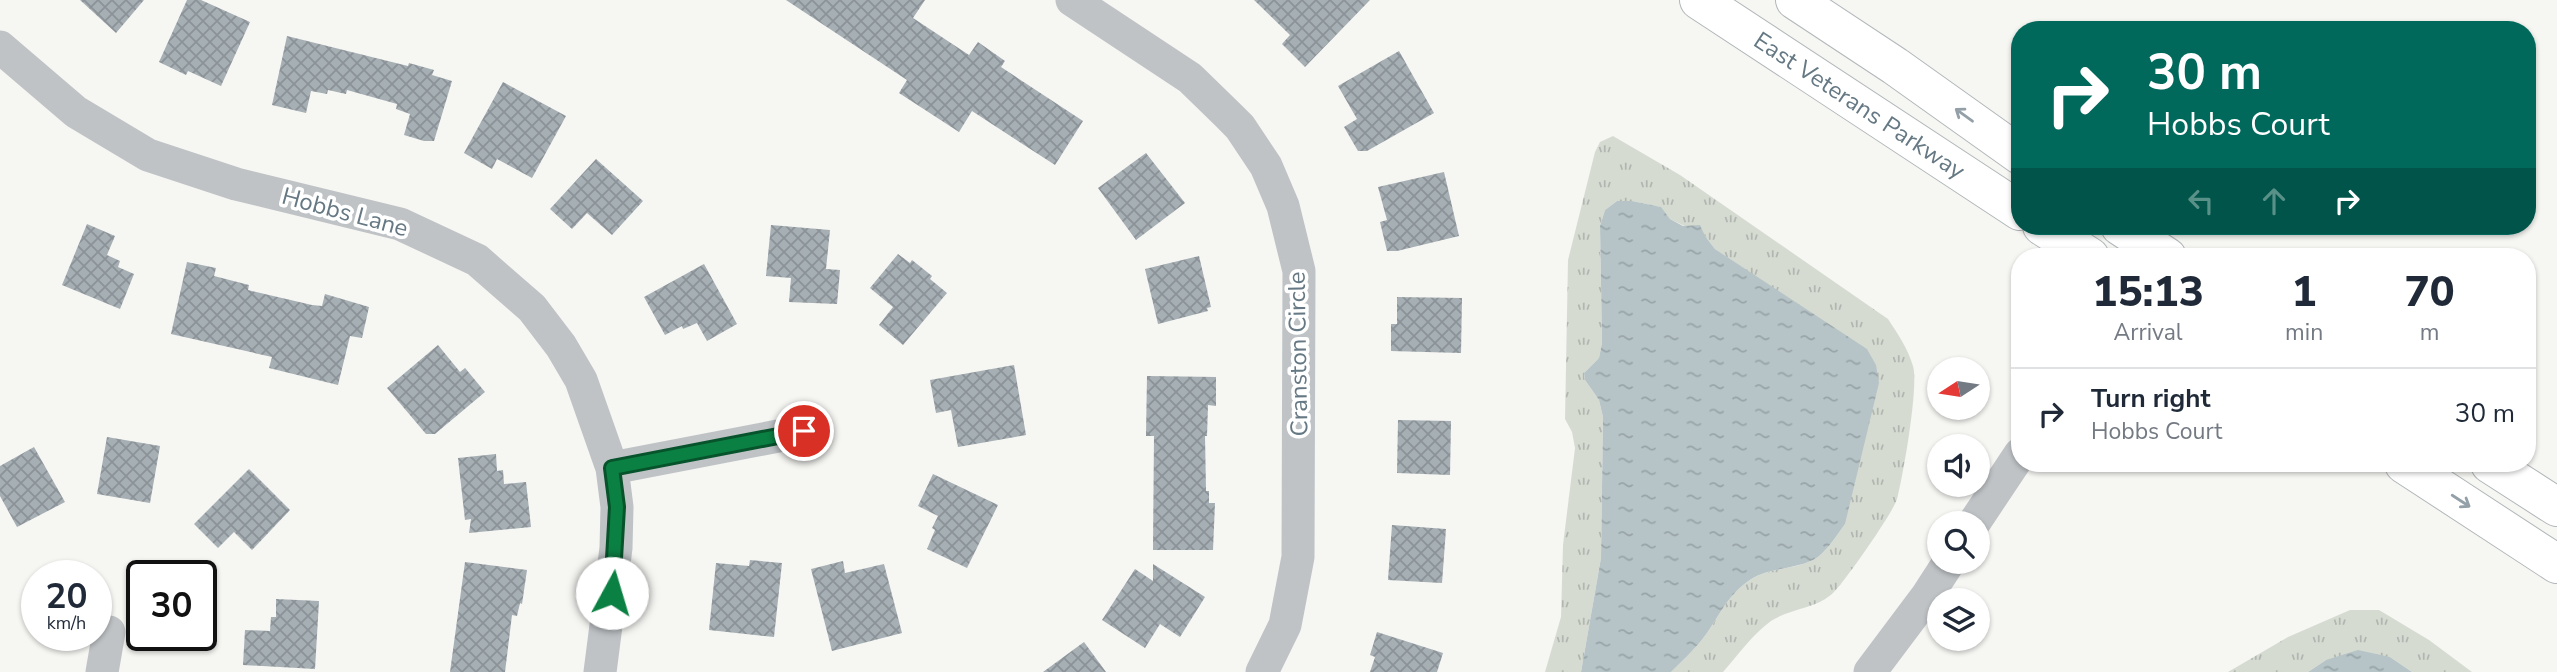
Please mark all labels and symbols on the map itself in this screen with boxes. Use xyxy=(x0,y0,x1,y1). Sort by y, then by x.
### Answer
street label: East Veterans Parkway xyxy=(1748,24,1972,187)
one-way arrow xyxy=(1955,108,1974,122)
street label: Hobbs Lane xyxy=(278,180,412,244)
street label: Cranston Circle xyxy=(1281,271,1315,437)
north arrow xyxy=(1927,357,1990,420)
pin xyxy=(774,401,834,461)
one-way arrow xyxy=(2451,494,2470,508)
position arrow xyxy=(575,556,649,630)
speed limit sign: 30 xyxy=(126,560,217,651)

